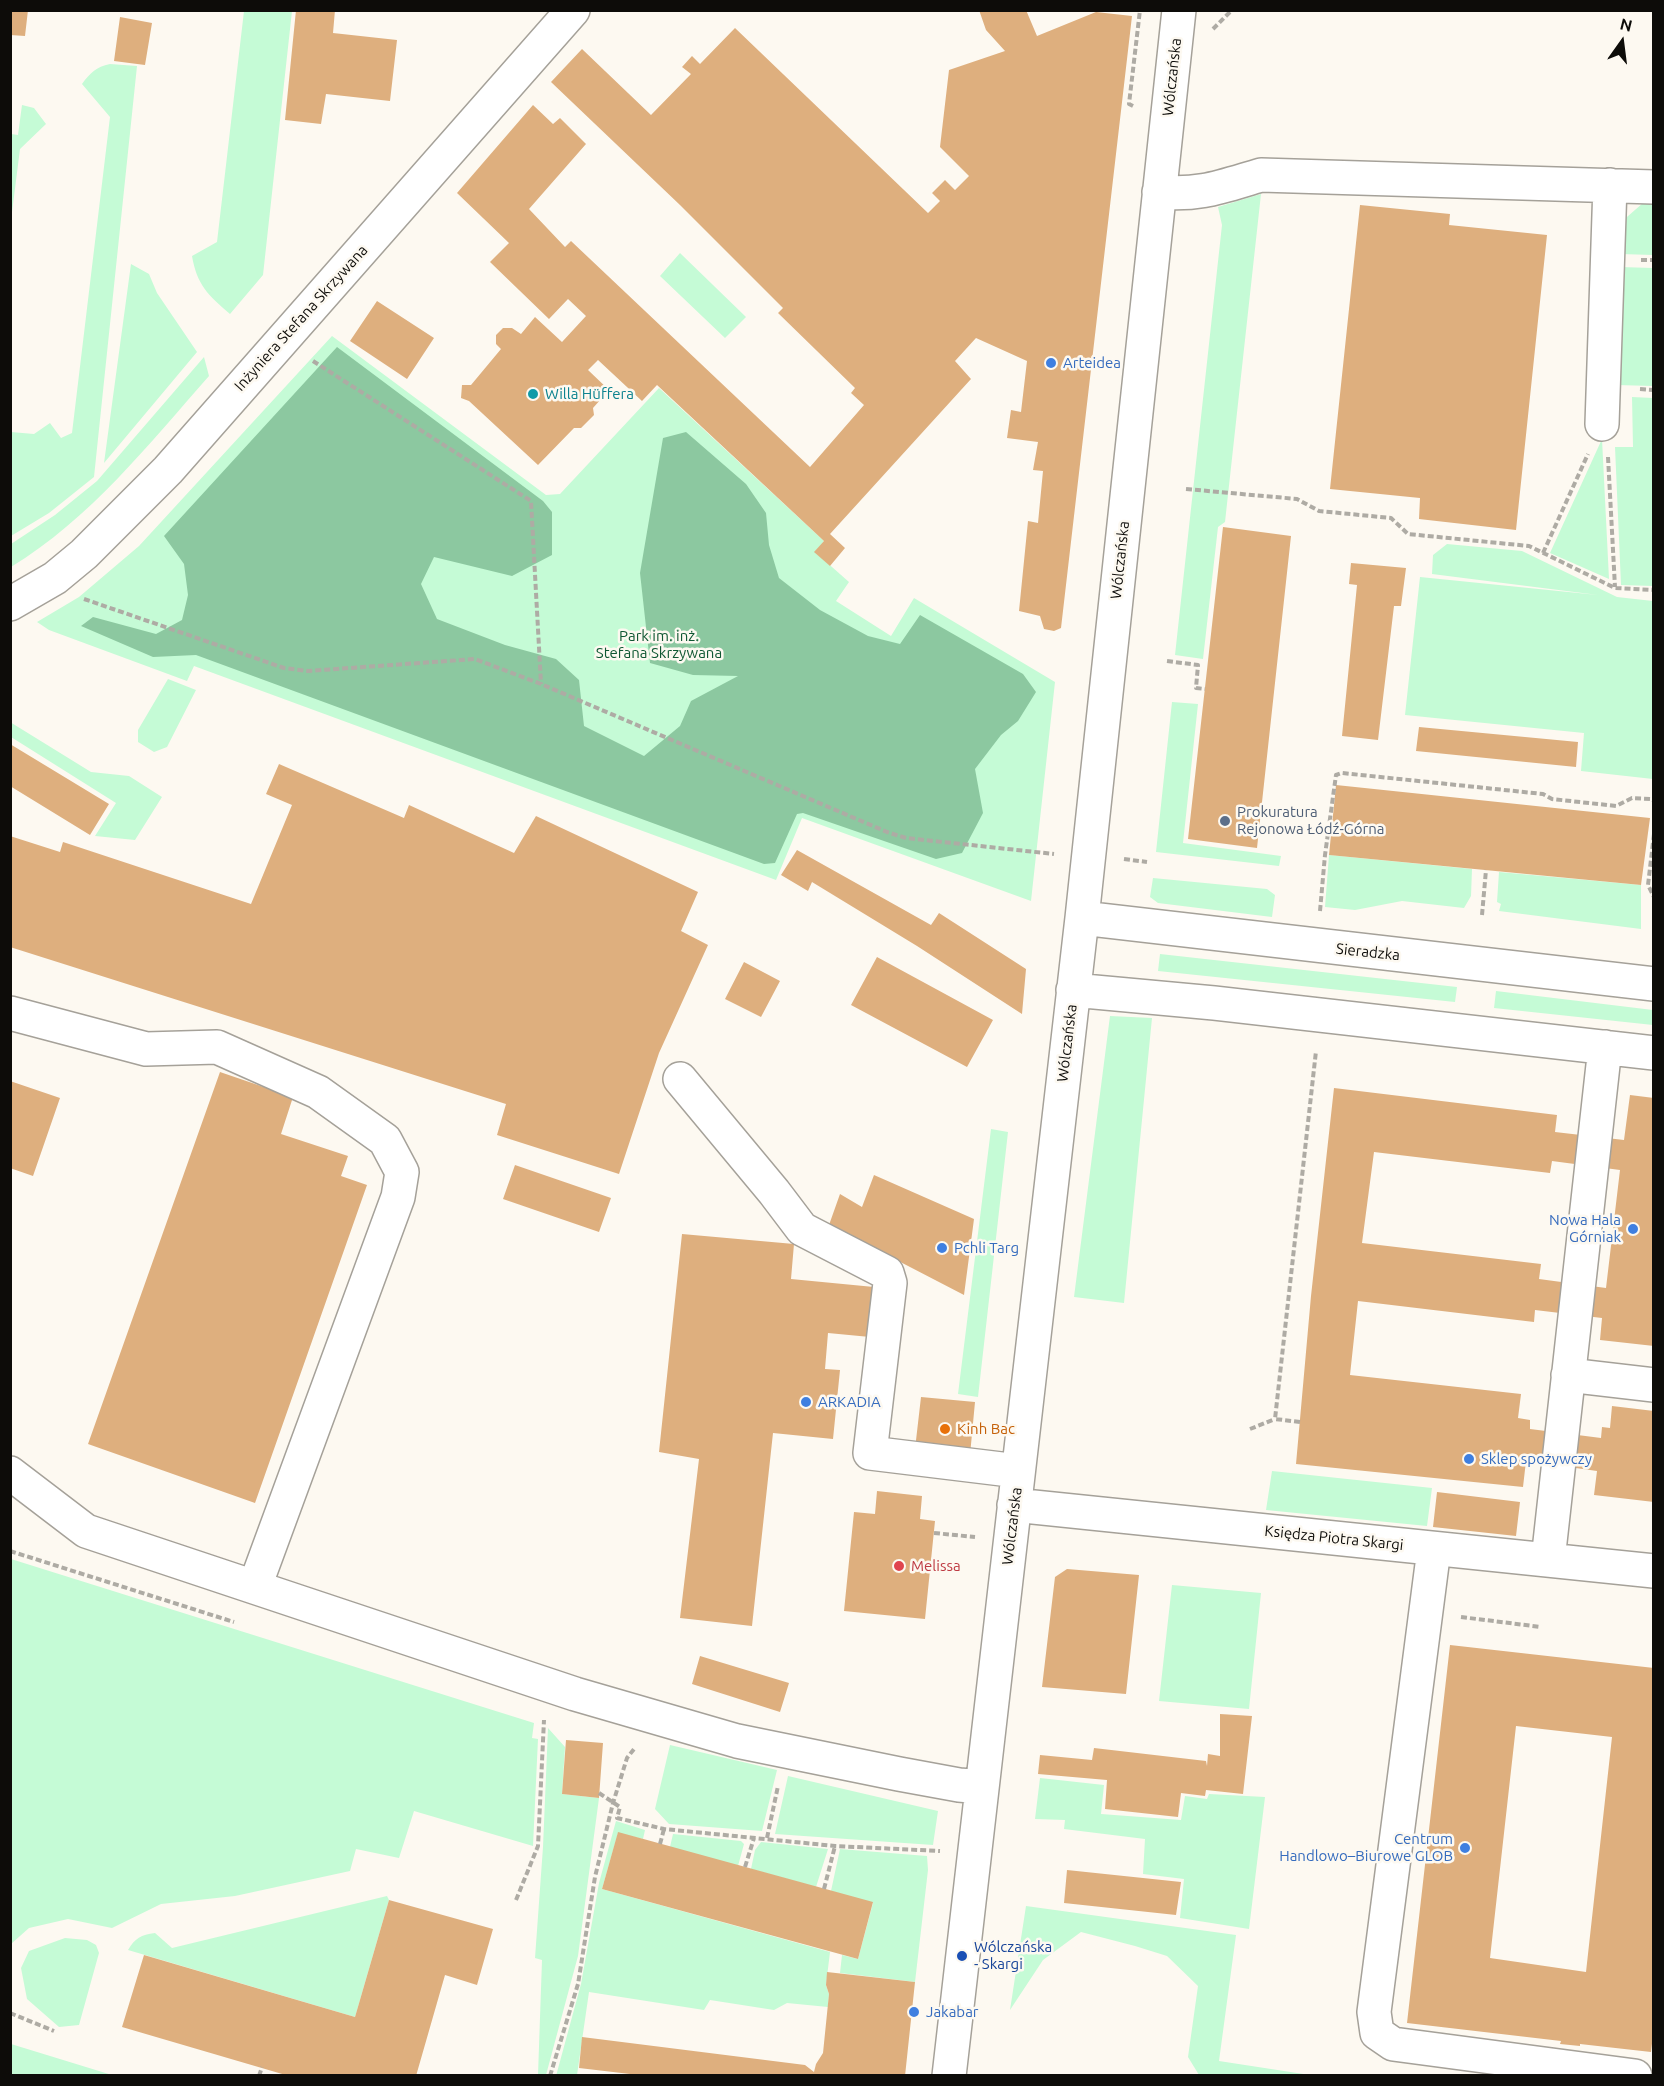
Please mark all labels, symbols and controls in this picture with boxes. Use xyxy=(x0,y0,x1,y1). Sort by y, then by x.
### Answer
north arrow xyxy=(1592,12,1652,72)
text: N xyxy=(1618,14,1634,35)
street label: Wólczańska xyxy=(1159,37,1185,117)
street label: Inżyniera Stefana Skrzywana xyxy=(231,241,371,395)
place label: Arteidea xyxy=(1063,354,1121,372)
marker: Arteidea xyxy=(1044,356,1058,370)
place label: Willa Hüffera xyxy=(545,385,634,403)
marker: Willa Hüffera xyxy=(526,387,540,401)
street label: Wólczańska xyxy=(1107,520,1133,600)
park label: Park im. inż. Stefana Skrzywana xyxy=(596,627,722,662)
place label: Prokuratura Rejonowa Łódź-Górna xyxy=(1237,803,1384,838)
marker: Prokuratura Rejonowa Łódź-Górna xyxy=(1218,814,1232,828)
street label: Sieradzka xyxy=(1335,940,1401,964)
street label: Wólczańska xyxy=(1053,1003,1081,1083)
place label: Nowa Hala Górniak xyxy=(1549,1211,1621,1246)
marker: Nowa Hala Górniak xyxy=(1626,1222,1640,1236)
place label: Pchli Targ xyxy=(954,1239,1019,1257)
marker: Pchli Targ xyxy=(935,1241,949,1255)
place label: ARKADIA xyxy=(818,1393,881,1411)
marker: ARKADIA xyxy=(799,1395,813,1409)
place label: Kinh Bac xyxy=(957,1420,1015,1438)
marker: Kinh Bac xyxy=(938,1422,952,1436)
place label: Sklep spożywczy xyxy=(1481,1450,1592,1468)
marker: Sklep spożywczy xyxy=(1462,1452,1476,1466)
street label: Wólczańska xyxy=(998,1486,1026,1566)
street label: Księdza Piotra Skargi xyxy=(1264,1522,1404,1554)
place label: Melissa xyxy=(911,1557,961,1575)
marker: Melissa xyxy=(892,1559,906,1573)
place label: Centrum Handlowo–Biurowe GLOB xyxy=(1279,1830,1453,1865)
marker: Centrum Handlowo–Biurowe GLOB xyxy=(1458,1841,1472,1855)
place label: Wólczańska - Skargi xyxy=(974,1938,1052,1973)
marker: Wólczańska - Skargi xyxy=(955,1949,969,1963)
place label: Jakabar xyxy=(926,2003,979,2021)
marker: Jakabar xyxy=(907,2005,921,2019)

